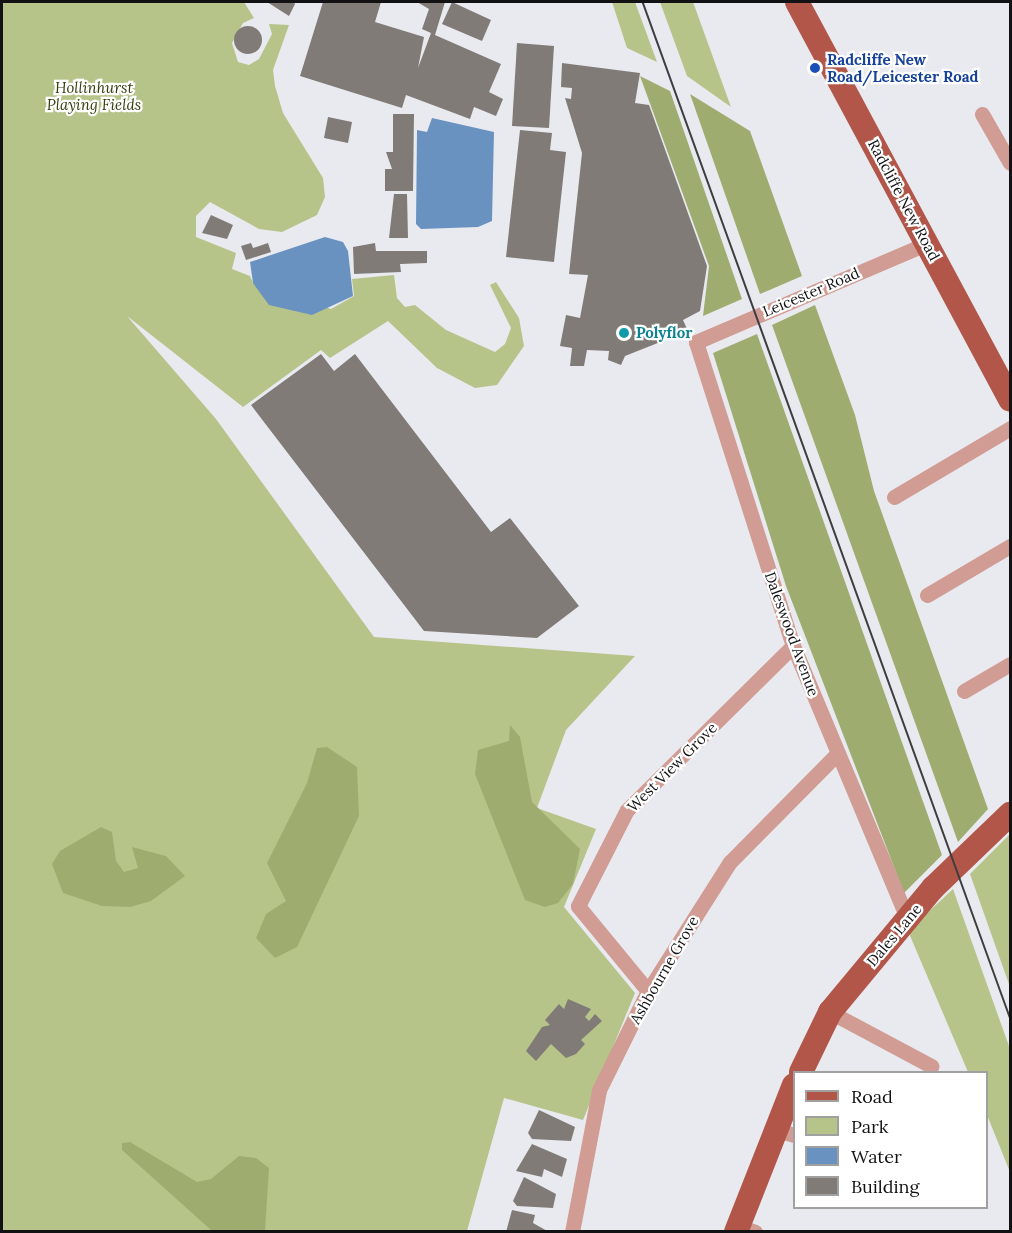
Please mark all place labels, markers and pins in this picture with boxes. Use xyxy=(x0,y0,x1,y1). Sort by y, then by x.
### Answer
place label: Radcliffe New Road/Leicester Road xyxy=(827,50,978,85)
marker: Radcliffe New Road/Leicester Road xyxy=(808,61,822,75)
place label: Polyflor xyxy=(636,324,692,342)
marker: Polyflor xyxy=(617,326,631,340)

